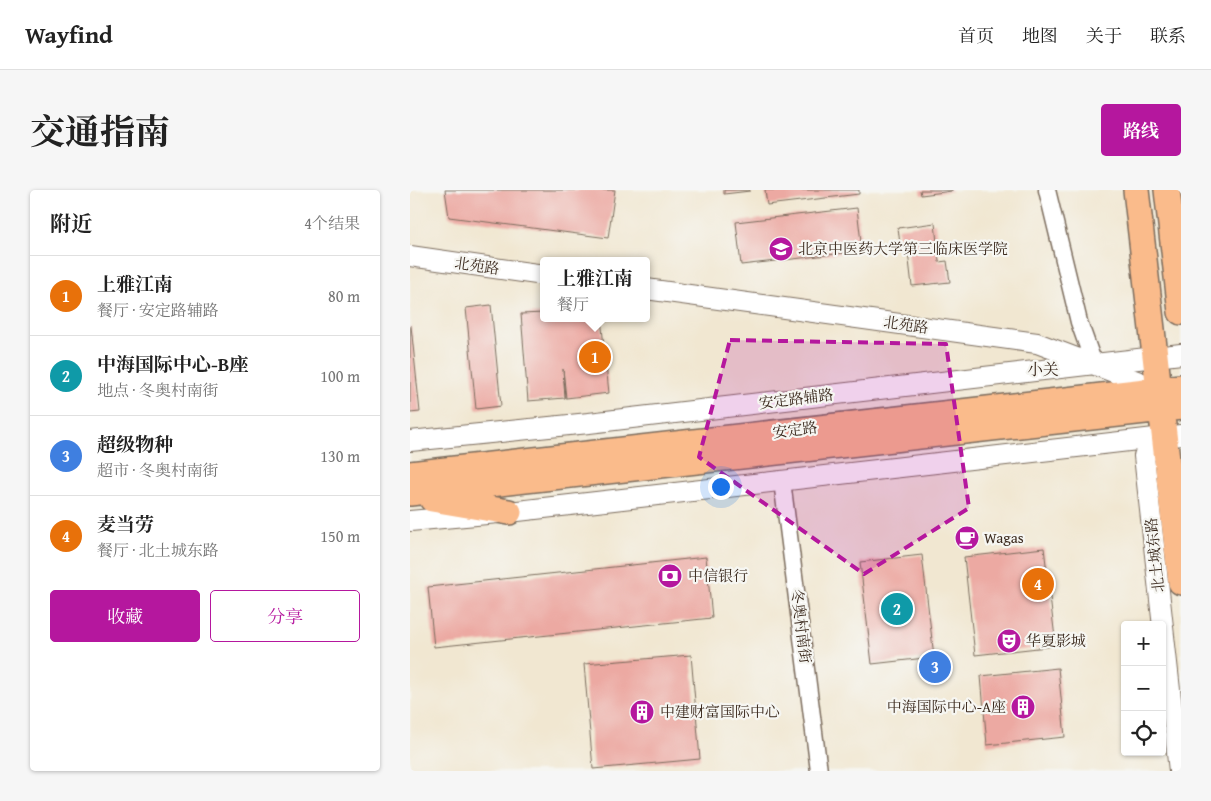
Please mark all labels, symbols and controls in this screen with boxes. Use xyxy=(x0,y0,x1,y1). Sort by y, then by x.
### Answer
text: Wayfind xyxy=(25,17,113,52)
text: 首页 xyxy=(958,22,994,49)
text: 地图 xyxy=(1022,22,1058,49)
text: 关于 xyxy=(1086,22,1122,49)
text: 联系 xyxy=(1150,22,1186,49)
button: 路线 xyxy=(1101,104,1181,156)
text: 交通指南 xyxy=(30,106,170,157)
text: 附近 xyxy=(50,208,92,239)
text: 4个结果 xyxy=(304,211,360,235)
school or university icon: 北京中医药大学第三临床医学院 xyxy=(768,236,794,262)
place label: 北京中医药大学第三临床医学院 xyxy=(798,238,1008,259)
street label: 北苑路 xyxy=(453,252,501,279)
popup xyxy=(540,257,650,322)
text: 上雅江南 xyxy=(557,264,633,292)
text: 上雅江南 xyxy=(97,270,173,298)
text: 1 xyxy=(62,284,70,308)
text: 80 m xyxy=(328,284,360,308)
text: 餐厅 xyxy=(557,292,589,316)
text: 餐厅 · 安定路辅路 xyxy=(97,298,219,322)
street label: 北苑路 xyxy=(882,311,930,338)
pin: 1 xyxy=(579,338,611,376)
text: 中海国际中心-B座 xyxy=(97,350,249,378)
district label: 小关 xyxy=(1027,357,1059,381)
text: 2 xyxy=(62,364,70,388)
text: 100 m xyxy=(320,364,360,388)
text: 地点 · 冬奥村南街 xyxy=(97,378,219,402)
street label: 安定路辅路 xyxy=(757,384,834,413)
street label: 安定路 xyxy=(771,416,819,443)
text: 超级物种 xyxy=(97,430,173,458)
text: 3 xyxy=(62,444,70,468)
text: 130 m xyxy=(320,444,360,468)
text: 超市 · 冬奥村南街 xyxy=(97,458,219,482)
your location xyxy=(708,474,734,500)
text: 麦当劳 xyxy=(97,510,154,538)
street label: 北土城东路 xyxy=(1140,517,1169,593)
text: 4 xyxy=(62,524,70,548)
text: 150 m xyxy=(320,524,360,548)
cafe icon: Wagas xyxy=(954,525,980,551)
place label: Wagas xyxy=(984,527,1024,548)
text: 餐厅 · 北土城东路 xyxy=(97,538,219,562)
bank icon: 中信银行 xyxy=(657,563,683,589)
place label: 中信银行 xyxy=(688,565,748,586)
pin: 4 xyxy=(1022,565,1054,603)
street label: 冬奥村南街 xyxy=(787,587,816,664)
button: 收藏 xyxy=(50,590,200,642)
button: 分享 xyxy=(210,590,360,642)
pin: 2 xyxy=(881,590,913,628)
map controls xyxy=(1121,621,1166,756)
button: + xyxy=(1121,621,1166,666)
theatre icon: 华夏影城 xyxy=(996,628,1022,654)
place label: 华夏影城 xyxy=(1026,630,1086,651)
pin: 3 xyxy=(919,648,951,686)
button: − xyxy=(1121,666,1166,711)
building icon: 中海国际中心-A座 xyxy=(1010,694,1036,720)
place label: 中海国际中心-A座 xyxy=(887,696,1006,717)
building icon: 中建财富国际中心 xyxy=(629,699,655,725)
place label: 中建财富国际中心 xyxy=(660,701,780,722)
button: locate xyxy=(1121,711,1166,756)

